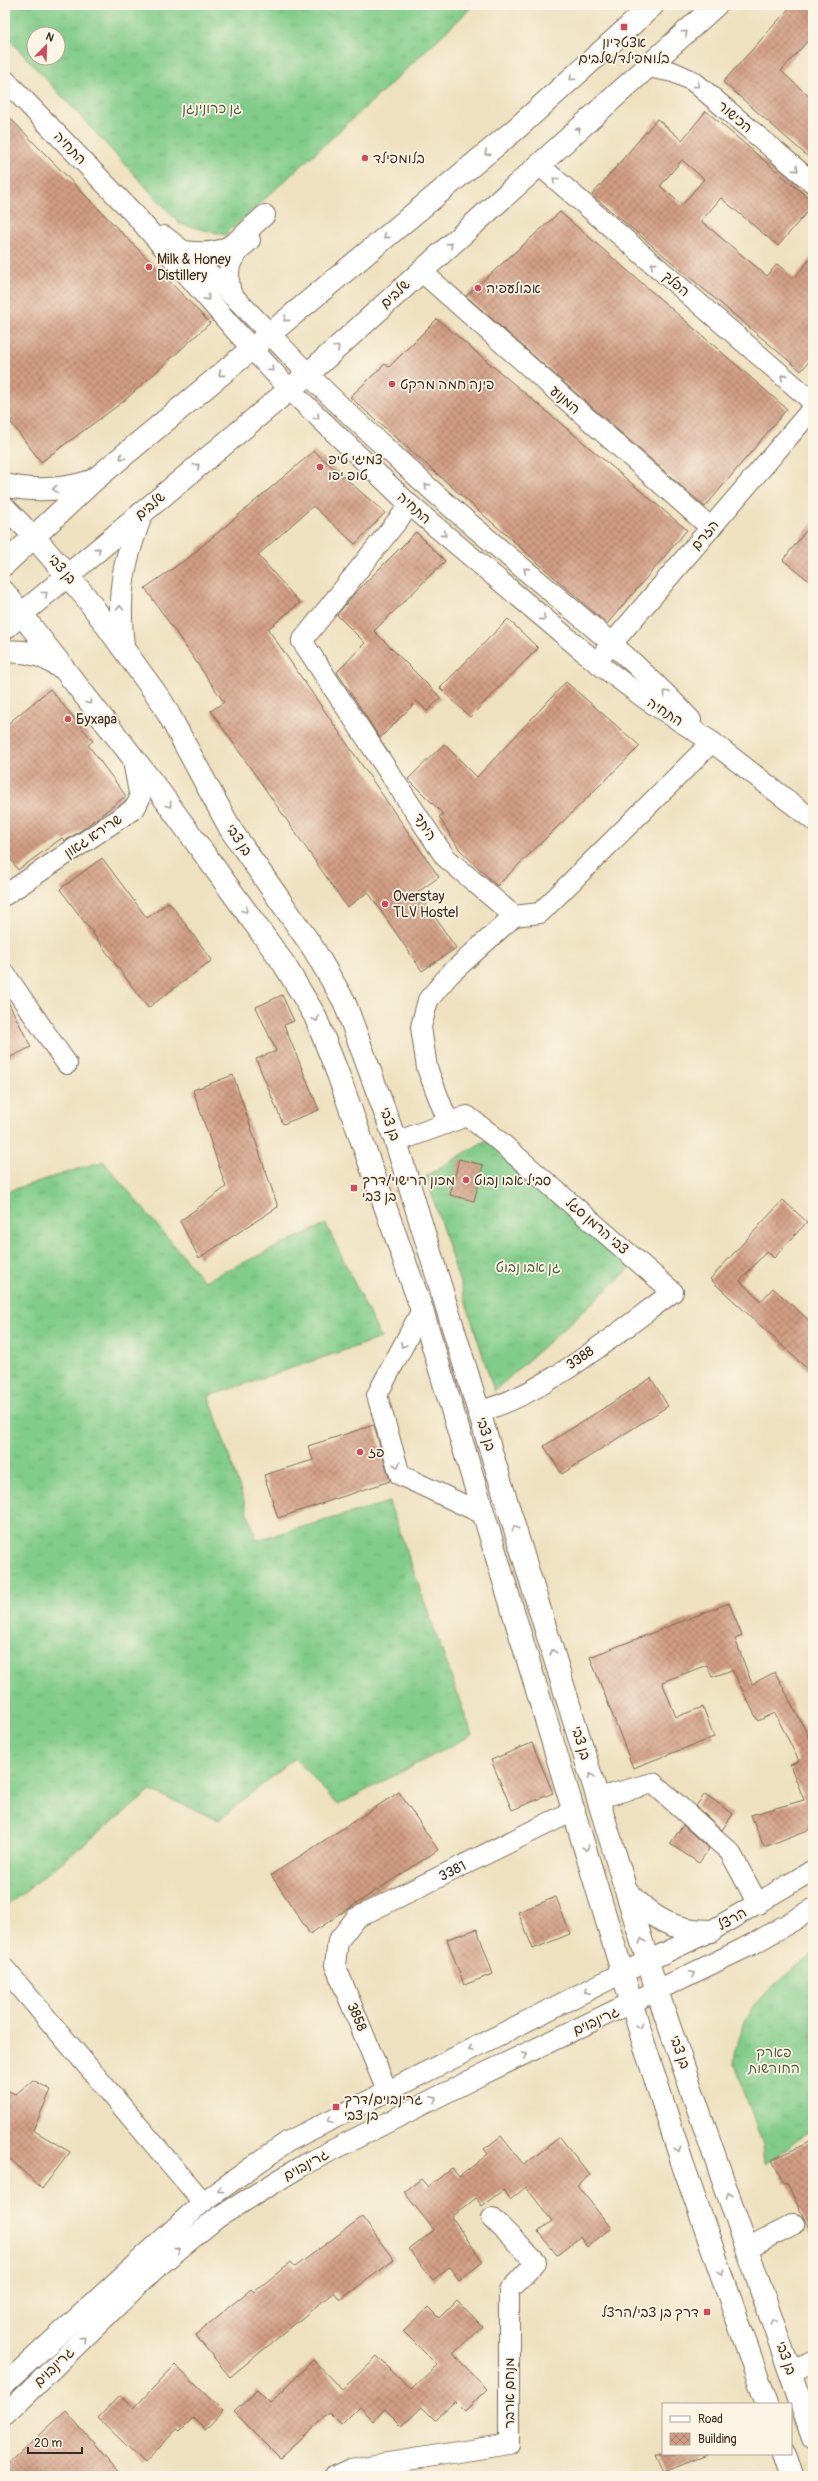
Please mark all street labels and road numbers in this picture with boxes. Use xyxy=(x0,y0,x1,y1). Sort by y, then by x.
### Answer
street label: הכישור xyxy=(714,97,756,137)
street label: התחיה xyxy=(50,128,90,168)
street label: הפלך xyxy=(659,268,693,300)
street label: שלבים xyxy=(377,276,413,312)
street label: המנוע xyxy=(546,382,584,418)
street label: שלבים xyxy=(131,488,169,524)
street label: התחיה xyxy=(394,488,434,528)
street label: הזרם xyxy=(688,516,722,554)
street label: בן צבי xyxy=(44,550,80,588)
street label: התחיה xyxy=(644,694,686,730)
street label: היתד xyxy=(410,810,440,844)
street label: שרירא גאון xyxy=(61,811,125,861)
street label: בן צבי xyxy=(222,821,256,859)
street label: בן צבי xyxy=(376,1105,404,1143)
street label: צבי הרמן סגל xyxy=(562,1194,632,1258)
street label: 3388 xyxy=(563,1343,597,1373)
street label: בן צבי xyxy=(473,1415,499,1453)
street label: בן צבי xyxy=(568,1724,594,1762)
street label: 3381 xyxy=(436,1857,469,1884)
street label: הרצל xyxy=(714,1904,750,1934)
street label: 3858 xyxy=(343,2000,371,2034)
street label: גרינבוים xyxy=(570,2003,622,2039)
street label: בן צבי xyxy=(666,2033,694,2071)
street label: גרינבוים xyxy=(280,2145,332,2184)
street label: בן צבי xyxy=(772,2339,800,2377)
street label: גרינבוים xyxy=(30,2343,78,2390)
street label: מנחם ארבר xyxy=(501,2358,518,2428)

